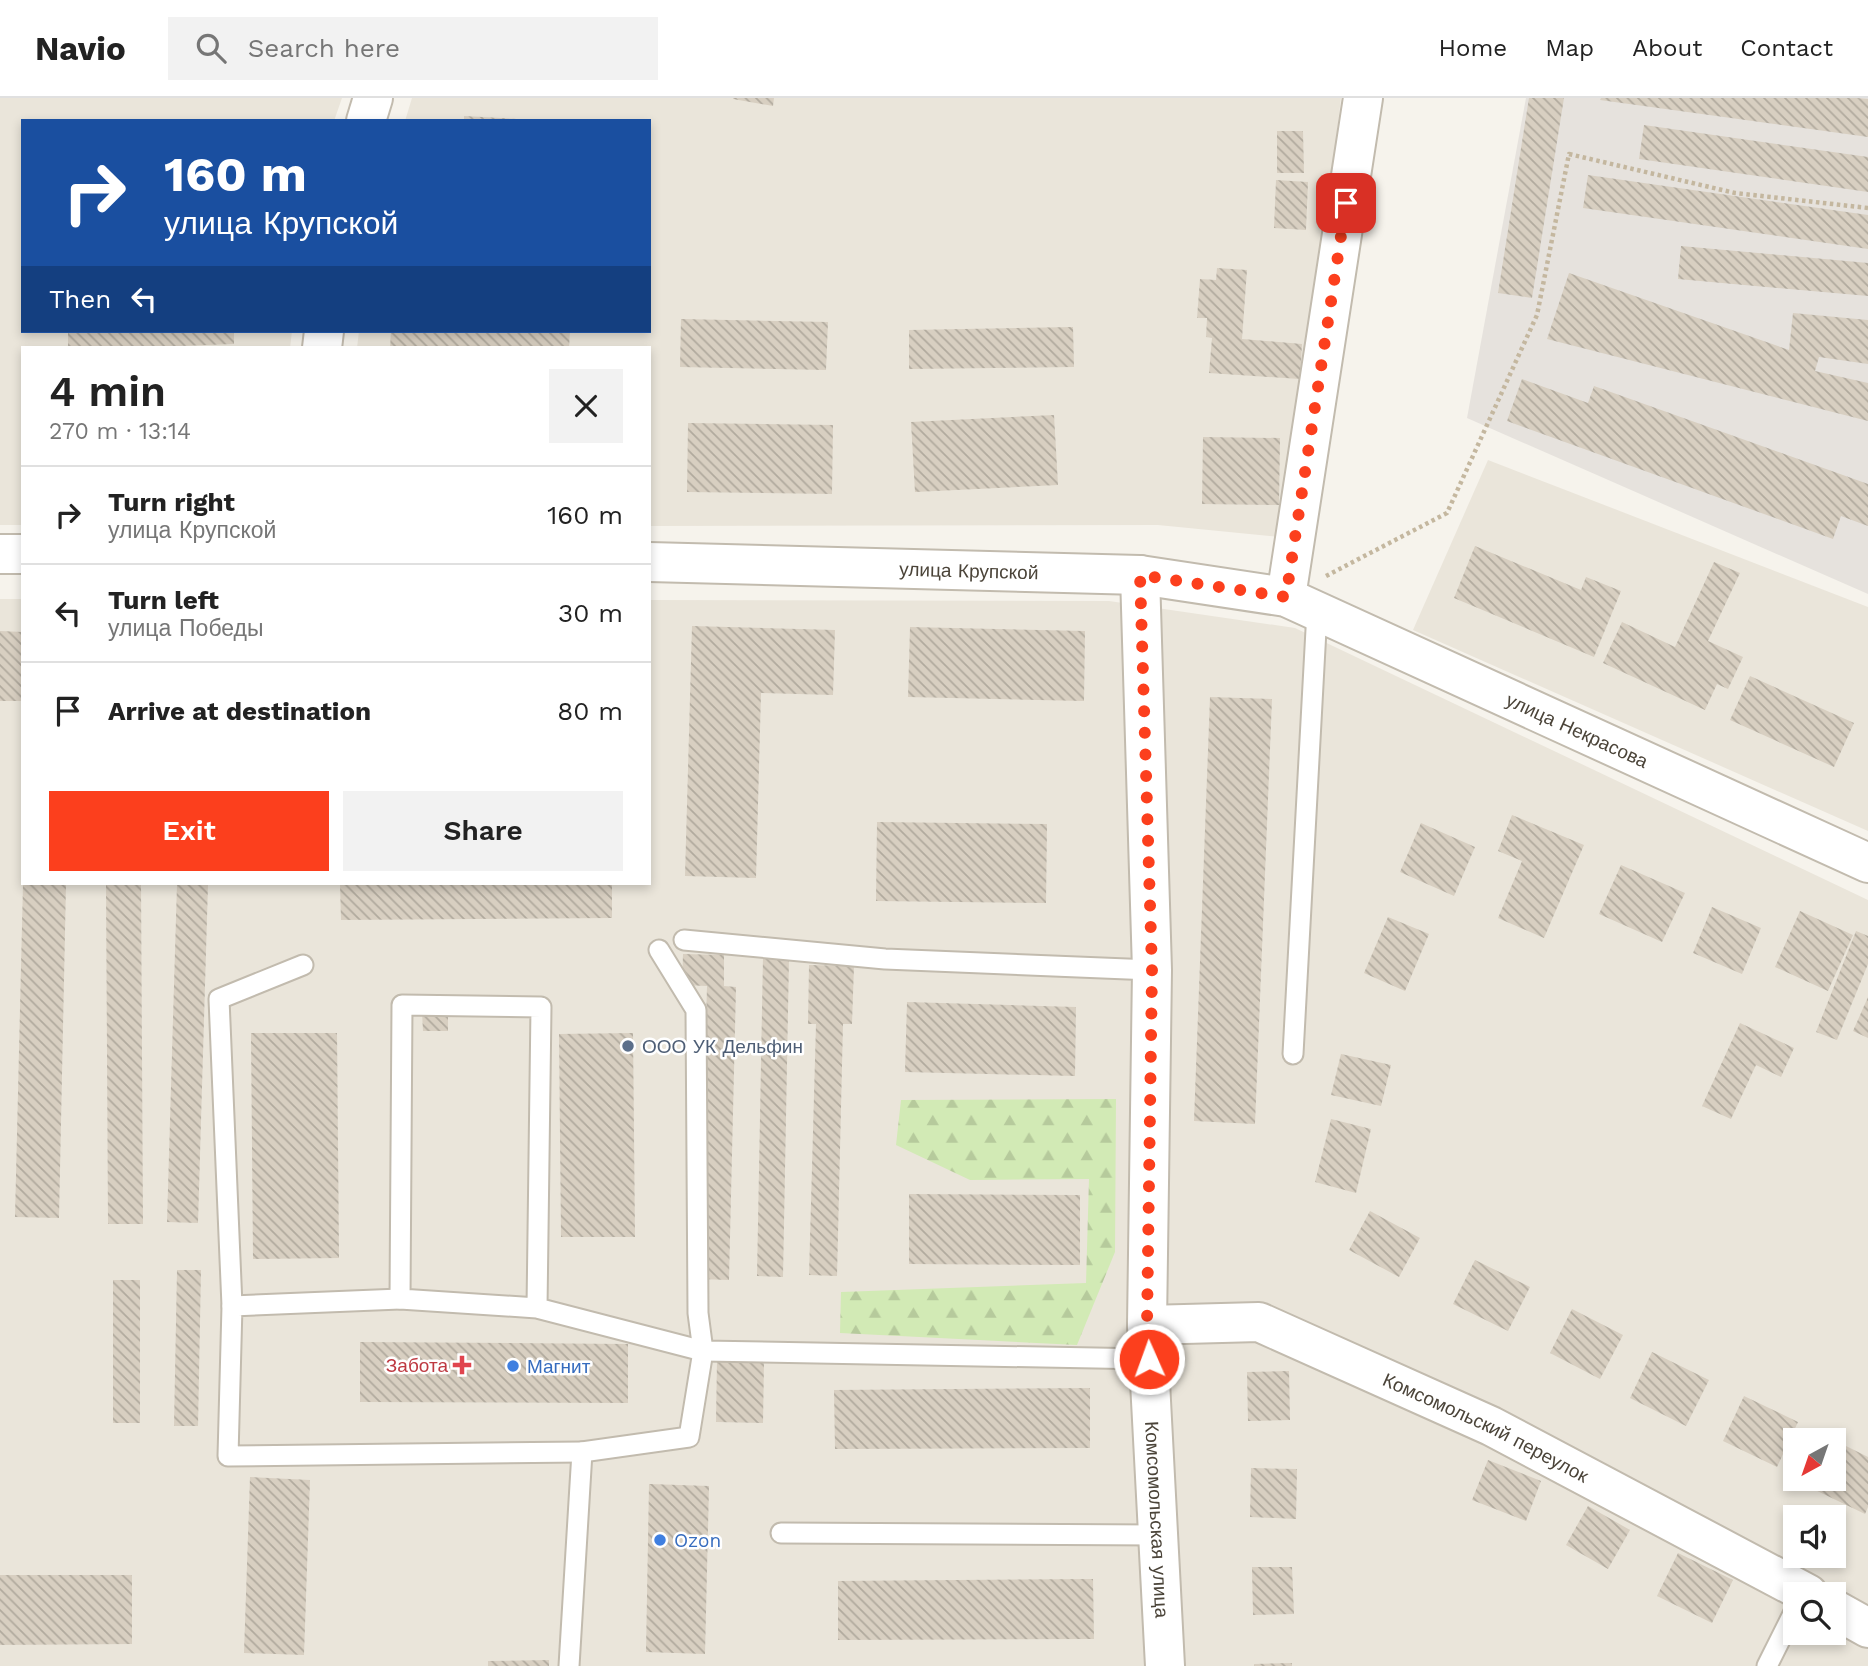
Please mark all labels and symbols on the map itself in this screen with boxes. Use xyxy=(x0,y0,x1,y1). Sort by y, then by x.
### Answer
pin xyxy=(1316,173,1376,233)
street label: улица Крупской xyxy=(899,558,1039,584)
street label: улица Некрасова xyxy=(1502,688,1652,773)
place label: ООО УК Дельфин xyxy=(642,1035,803,1058)
marker: ООО УК Дельфин xyxy=(620,1038,636,1054)
position arrow xyxy=(1112,1322,1186,1396)
place label: Забота xyxy=(386,1354,448,1377)
place label: Магнит xyxy=(527,1355,591,1378)
marker: Забота xyxy=(454,1357,470,1373)
marker: Магнит xyxy=(505,1358,521,1374)
street label: Комсомольский переулок xyxy=(1379,1368,1593,1488)
street label: Комсомольская улица xyxy=(1140,1421,1173,1619)
north arrow xyxy=(1783,1428,1846,1491)
place label: Ozon xyxy=(674,1529,721,1552)
marker: Ozon xyxy=(652,1532,668,1548)

